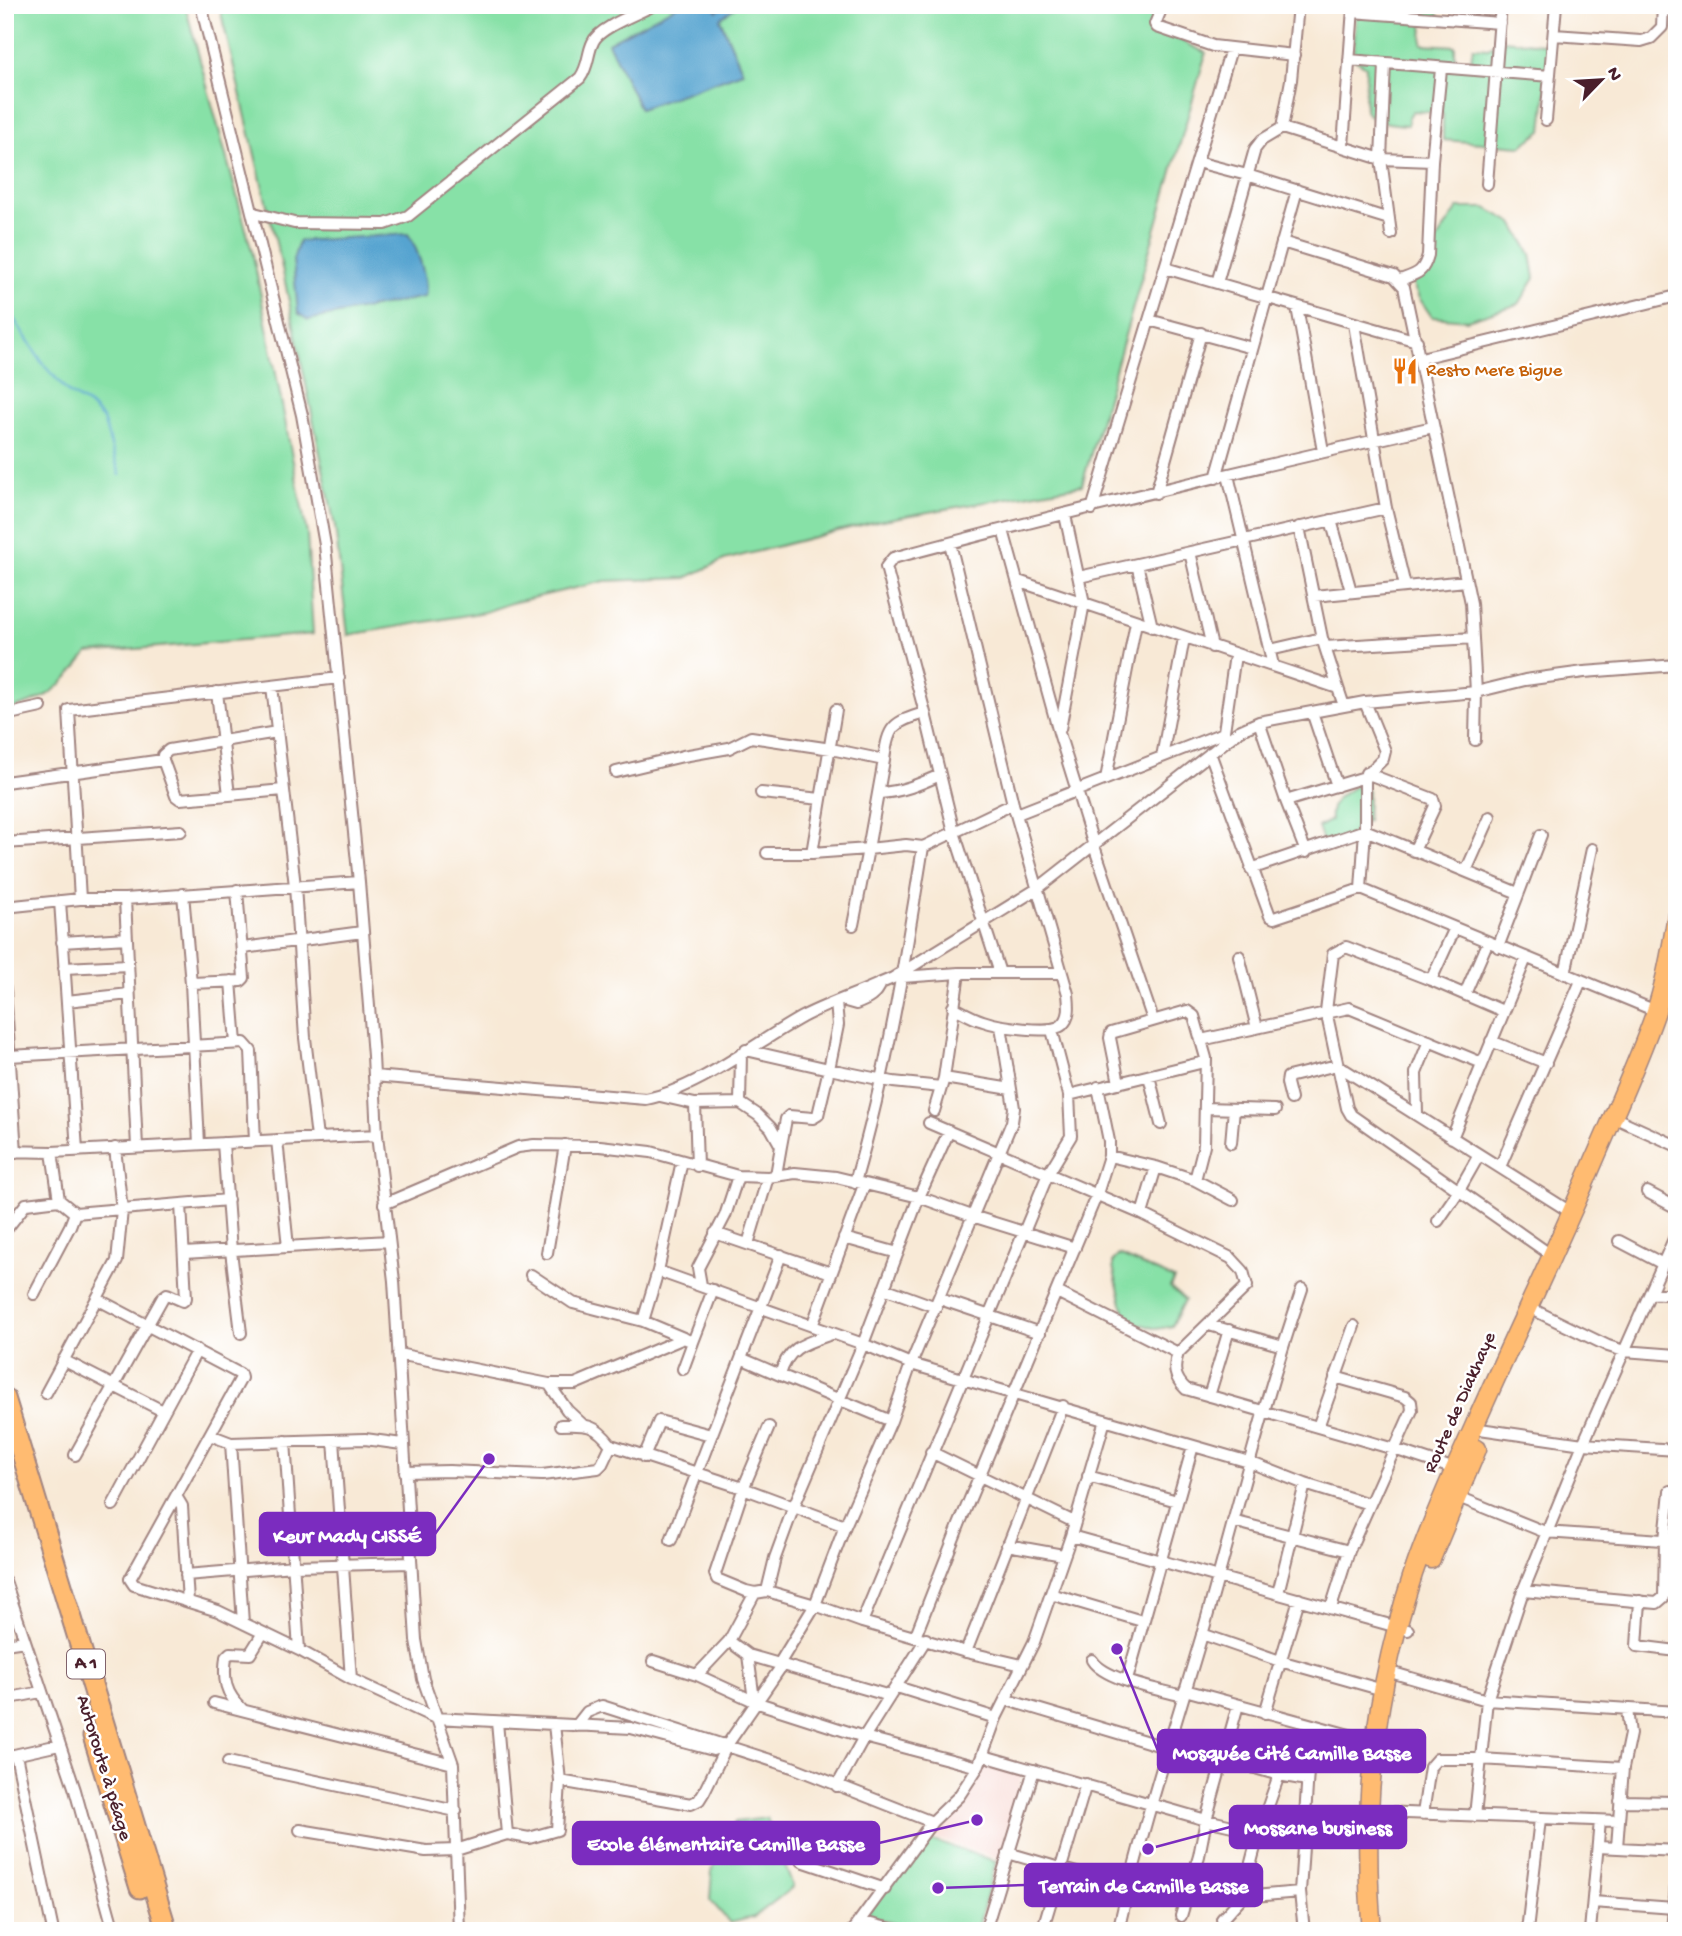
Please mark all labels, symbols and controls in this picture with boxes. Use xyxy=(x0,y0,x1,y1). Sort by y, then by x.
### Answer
north arrow xyxy=(1566,46,1636,116)
text: N xyxy=(1600,64,1626,85)
restaurant icon: Resto Mere Bigue xyxy=(1390,356,1420,386)
place label: Resto Mere Bigue xyxy=(1426,360,1562,383)
street label: Route de Diakhaye xyxy=(1420,1329,1502,1477)
callout: Keur Mady CISSÉ xyxy=(260,1513,435,1555)
text: Keur Mady CISSÉ xyxy=(272,1526,423,1551)
road number: A 1 xyxy=(67,1650,105,1679)
street label: Autoroute à péage xyxy=(70,1693,136,1844)
callout: Mosquée Cité Camille Basse xyxy=(1158,1730,1425,1772)
text: Mosquée Cité Camille Basse xyxy=(1173,1743,1413,1768)
callout: Mossane business xyxy=(1230,1806,1406,1848)
text: Mossane business xyxy=(1244,1818,1393,1843)
callout: Ecole élémentaire Camille Basse xyxy=(573,1822,879,1864)
text: Ecole élémentaire Camille Basse xyxy=(587,1834,866,1859)
callout: Terrain de Camille Basse xyxy=(1025,1864,1262,1906)
text: Terrain de Camille Basse xyxy=(1037,1876,1250,1901)

